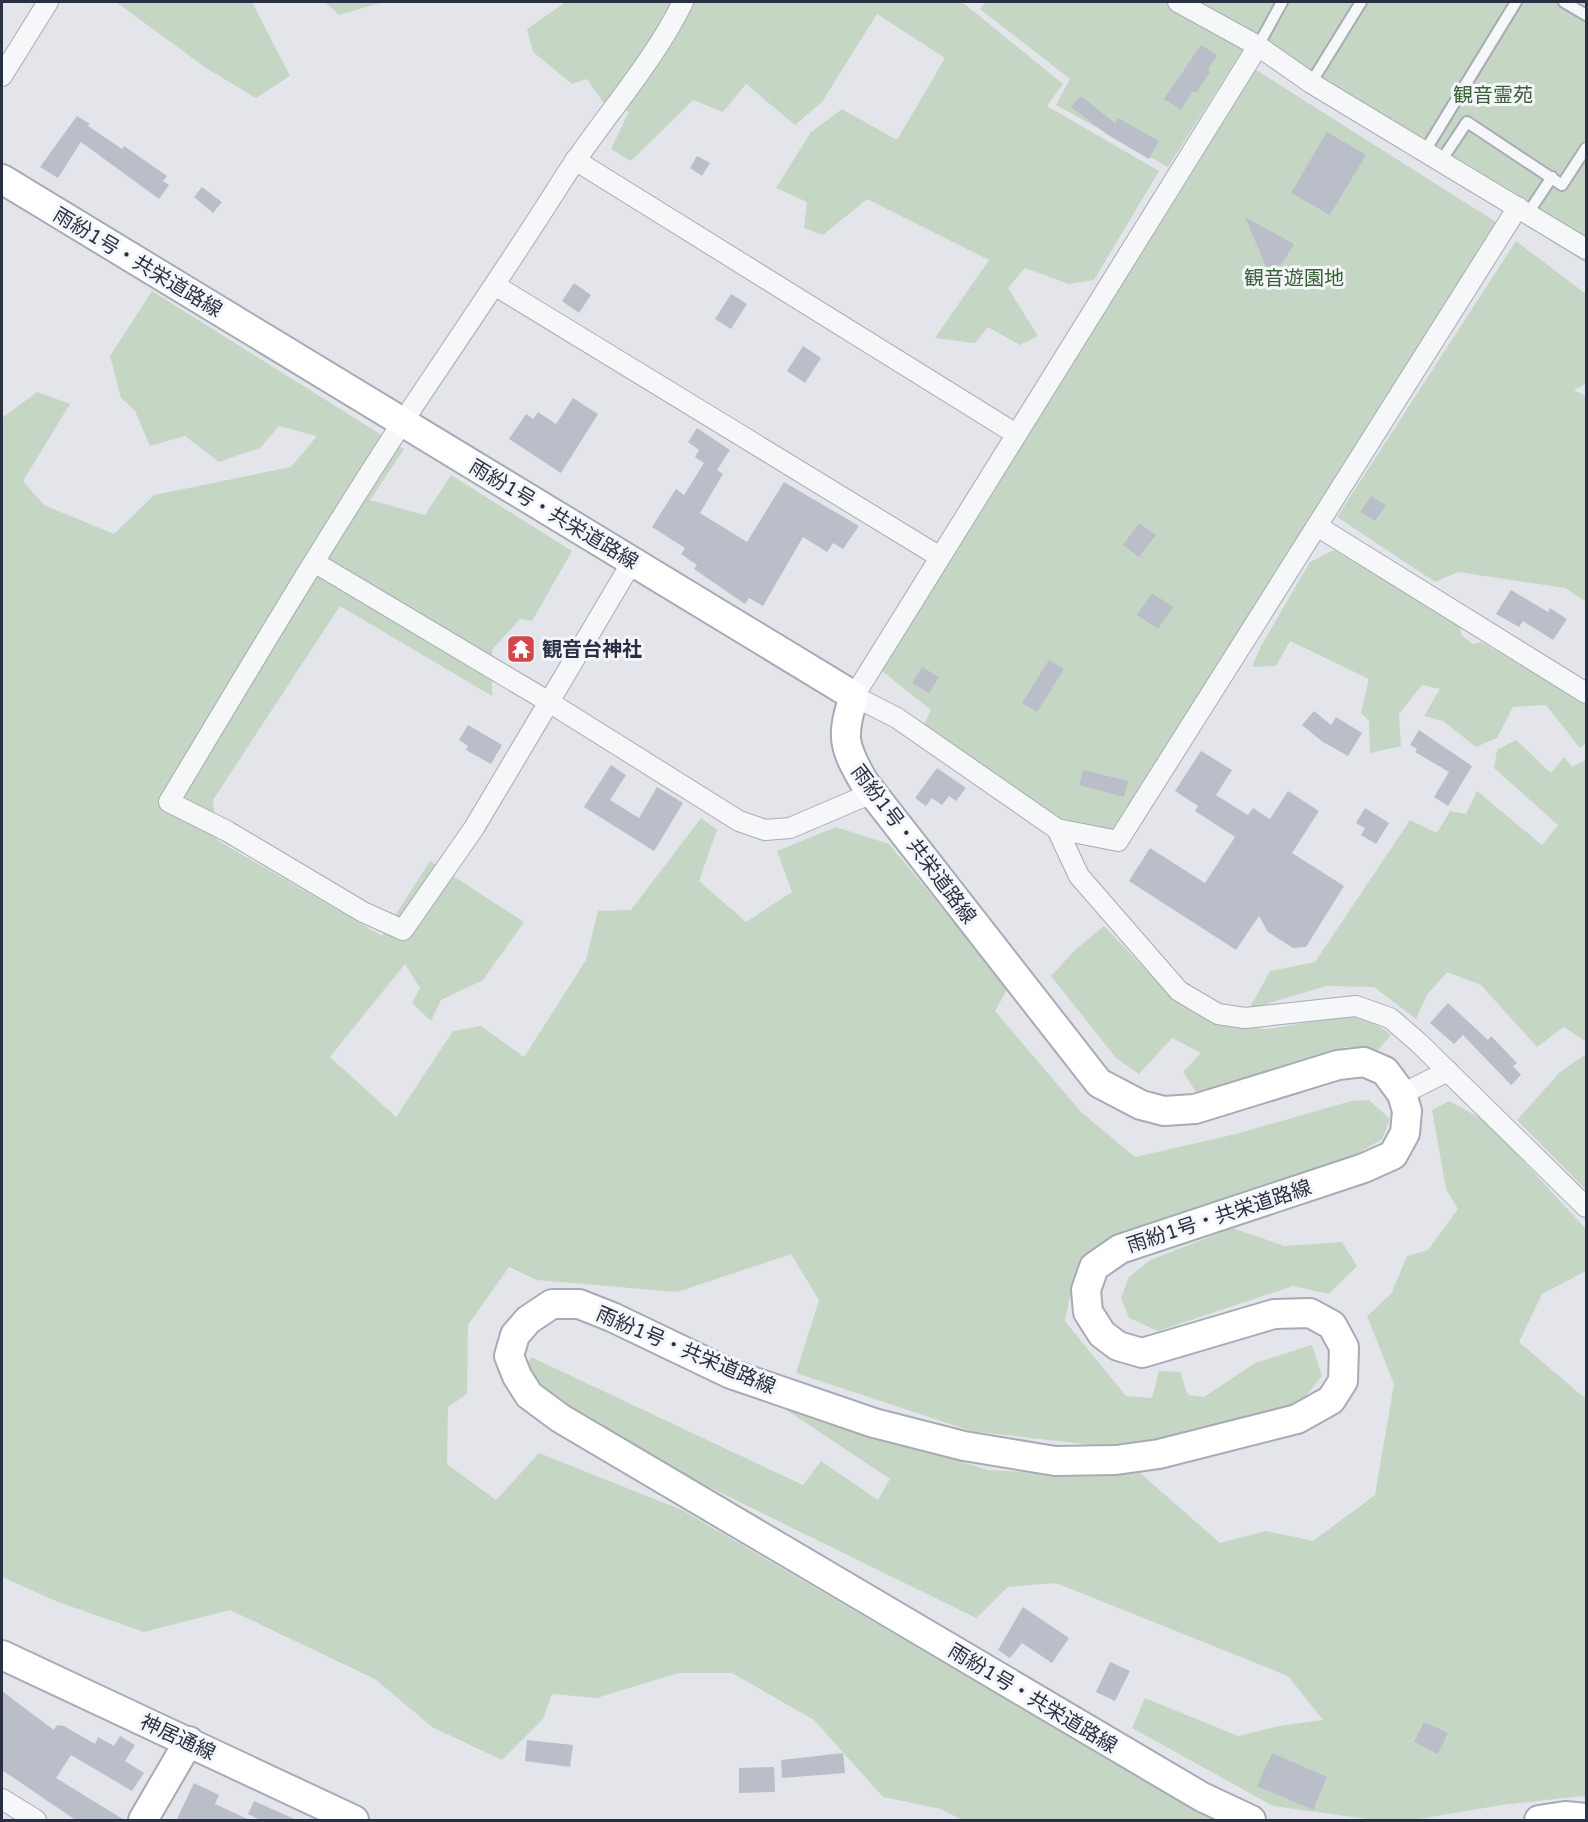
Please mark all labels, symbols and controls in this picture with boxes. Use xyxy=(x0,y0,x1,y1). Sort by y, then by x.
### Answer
park label: 観音霊苑 xyxy=(1453,84,1533,108)
street label: 雨紛1号・共栄道路線 xyxy=(49,203,226,323)
park label: 観音遊園地 xyxy=(1244,267,1344,291)
street label: 雨紛1号・共栄道路線 xyxy=(465,455,642,575)
temple icon: 観音台神社 xyxy=(505,633,537,665)
place label: 観音台神社 xyxy=(542,638,642,662)
street label: 雨紛1号・共栄道路線 xyxy=(846,760,981,929)
street label: 雨紛1号・共栄道路線 xyxy=(1124,1176,1315,1258)
street label: 雨紛1号・共栄道路線 xyxy=(592,1302,779,1400)
street label: 雨紛1号・共栄道路線 xyxy=(944,1639,1121,1759)
street label: 神居通線 xyxy=(136,1710,219,1766)

